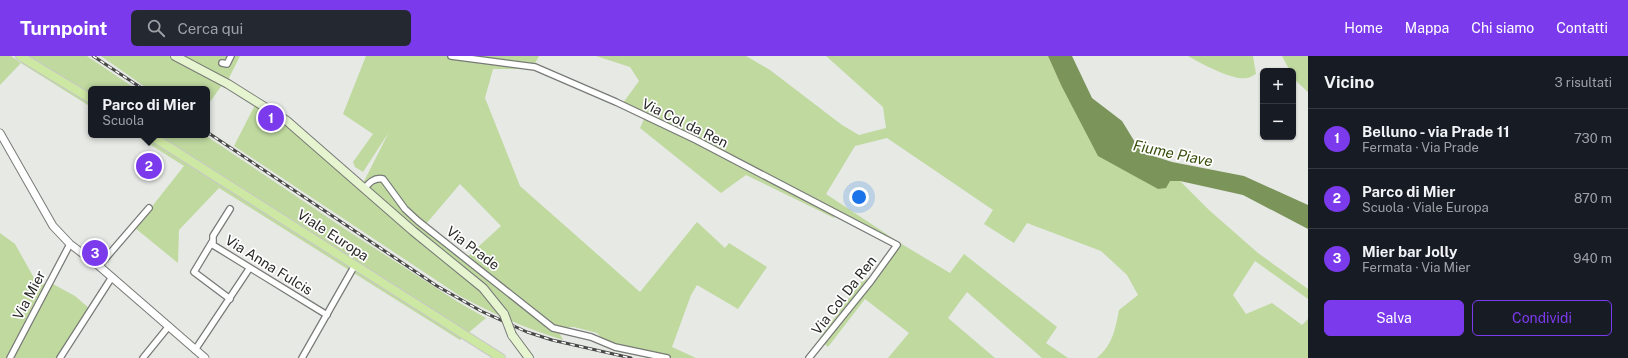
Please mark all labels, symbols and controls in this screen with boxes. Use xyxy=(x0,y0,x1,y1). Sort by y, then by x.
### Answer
search box xyxy=(131,10,411,46)
text: Turnpoint xyxy=(20,17,107,39)
icon: search xyxy=(145,17,167,39)
text: Cerca qui xyxy=(177,20,243,37)
text: Home xyxy=(1344,20,1383,36)
text: Mappa xyxy=(1405,20,1449,36)
text: Chi siamo xyxy=(1471,20,1534,36)
text: Contatti xyxy=(1556,20,1608,36)
map controls xyxy=(1260,68,1296,140)
button: + xyxy=(1260,68,1296,104)
text: Vicino xyxy=(1324,72,1374,92)
text: 3 risultati xyxy=(1555,75,1612,90)
popup xyxy=(88,86,210,138)
street label: Via Col da Ren xyxy=(639,95,731,151)
text: Parco di Mier xyxy=(102,96,196,113)
pin: 1 xyxy=(258,103,284,133)
button: − xyxy=(1260,104,1296,140)
text: Scuola xyxy=(102,113,144,128)
text: Belluno - via Prade 11 xyxy=(1362,123,1510,140)
text: 1 xyxy=(1334,131,1340,146)
text: 730 m xyxy=(1574,131,1612,146)
water label: Fiume Piave xyxy=(1132,136,1214,170)
text: Fermata · Via Prade xyxy=(1362,140,1479,155)
pin: 2 xyxy=(136,151,162,181)
text: Parco di Mier xyxy=(1362,183,1455,200)
your location xyxy=(849,187,869,207)
text: 2 xyxy=(1333,191,1341,206)
text: 870 m xyxy=(1574,191,1612,206)
text: Scuola · Viale Europa xyxy=(1362,200,1489,215)
street label: Viale Europa xyxy=(294,206,372,264)
street label: Via Prade xyxy=(443,223,503,273)
street label: Via Anna Fulcis xyxy=(223,232,315,298)
pin: 3 xyxy=(82,238,108,268)
text: Mier bar Jolly xyxy=(1362,243,1458,260)
text: 3 xyxy=(1333,251,1341,266)
text: 940 m xyxy=(1573,251,1612,266)
street label: Via Col Da Ren xyxy=(808,253,880,337)
text: Fermata · Via Mier xyxy=(1362,260,1471,275)
street label: Via Mier xyxy=(9,268,49,322)
button: Salva xyxy=(1324,300,1464,336)
button: Condividi xyxy=(1472,300,1612,336)

